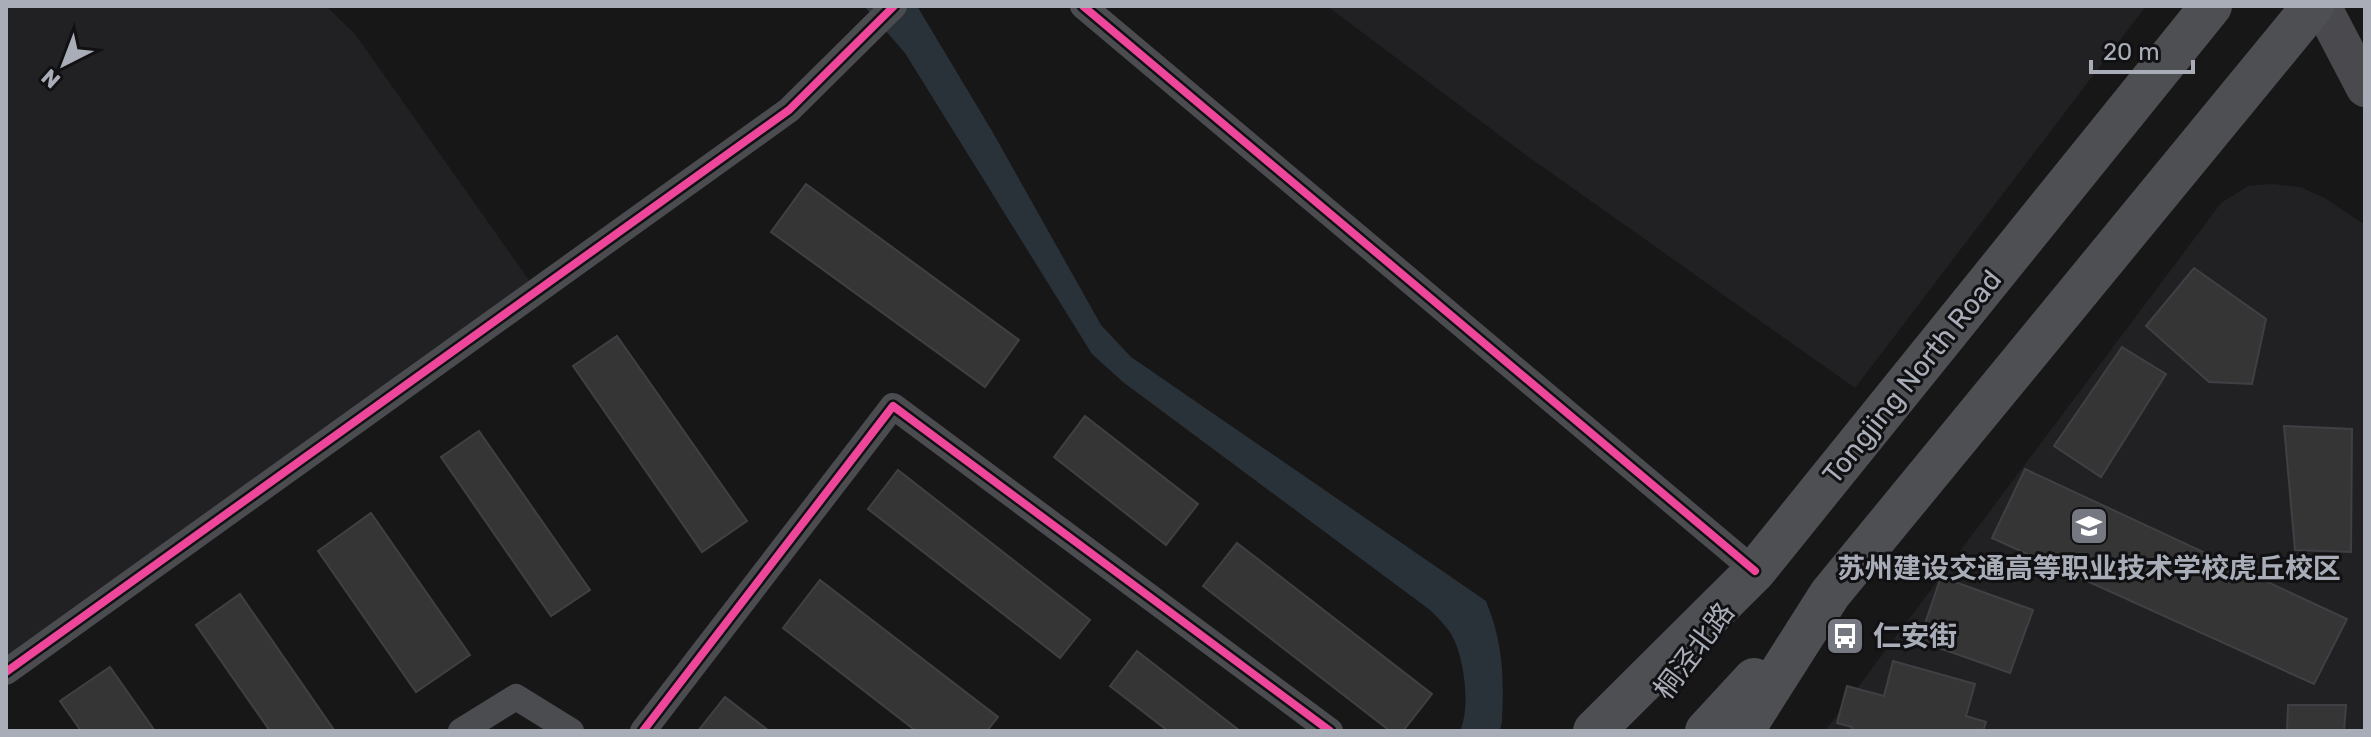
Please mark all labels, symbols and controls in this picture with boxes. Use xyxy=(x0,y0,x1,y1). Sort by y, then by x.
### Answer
north arrow xyxy=(24,24,104,104)
scale bar xyxy=(2091,24,2193,74)
text: 20 m xyxy=(2103,38,2160,66)
text: N xyxy=(36,63,66,94)
street label: Tongjing North Road xyxy=(1816,264,2008,490)
school or university icon: 苏州建设交通高等职业技术学校虎丘校区 xyxy=(2068,505,2110,547)
place label: 苏州建设交通高等职业技术学校虎丘校区 xyxy=(1837,552,2341,585)
street label: 桐泾北路 xyxy=(1647,596,1741,706)
bus stop icon: 仁安街 xyxy=(1824,615,1866,657)
place label: 仁安街 xyxy=(1873,620,1957,653)

